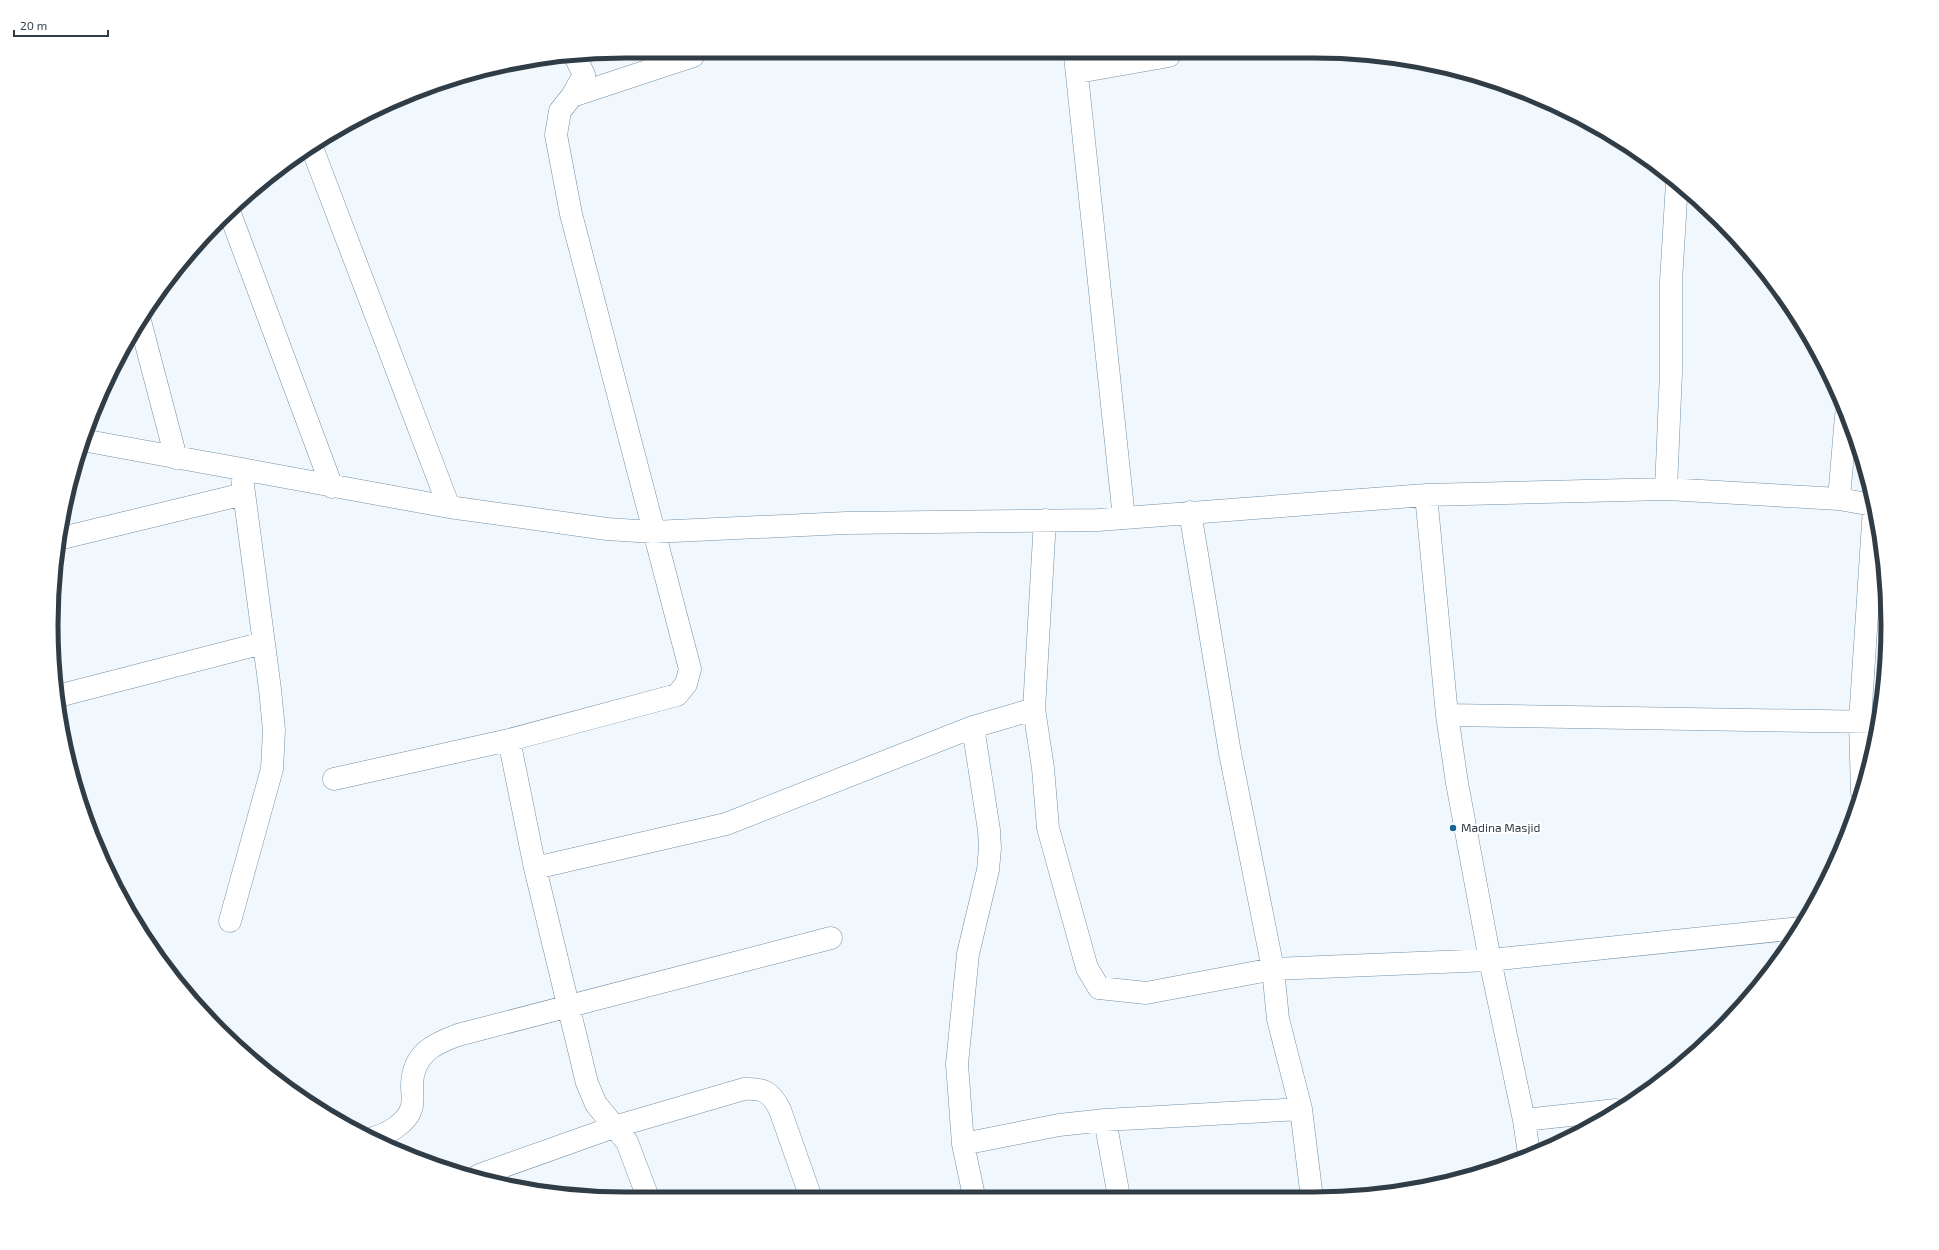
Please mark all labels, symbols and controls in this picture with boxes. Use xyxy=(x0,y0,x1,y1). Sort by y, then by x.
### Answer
scale bar xyxy=(14,12,108,38)
text: 20 m xyxy=(20,18,47,32)
place label: Madina Masjid xyxy=(1461,820,1540,835)
marker: Madina Masjid xyxy=(1448,823,1458,833)

